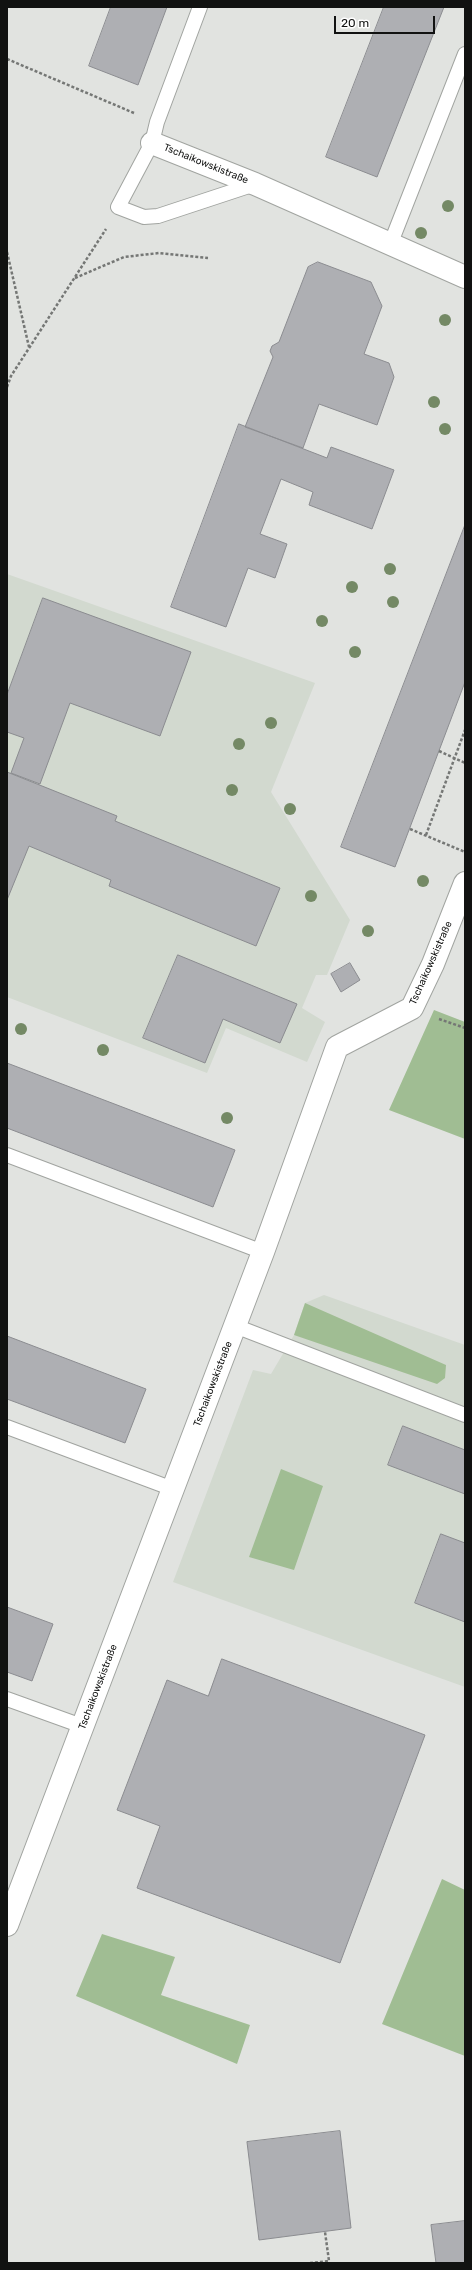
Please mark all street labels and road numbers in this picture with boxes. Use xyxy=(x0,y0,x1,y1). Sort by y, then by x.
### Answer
street label: Tschaikowskistraße xyxy=(162,142,250,186)
street label: Tschaikowskistraße xyxy=(407,919,455,1007)
street label: Tschaikowskistraße xyxy=(191,1340,235,1428)
street label: Tschaikowskistraße xyxy=(76,1643,120,1731)

